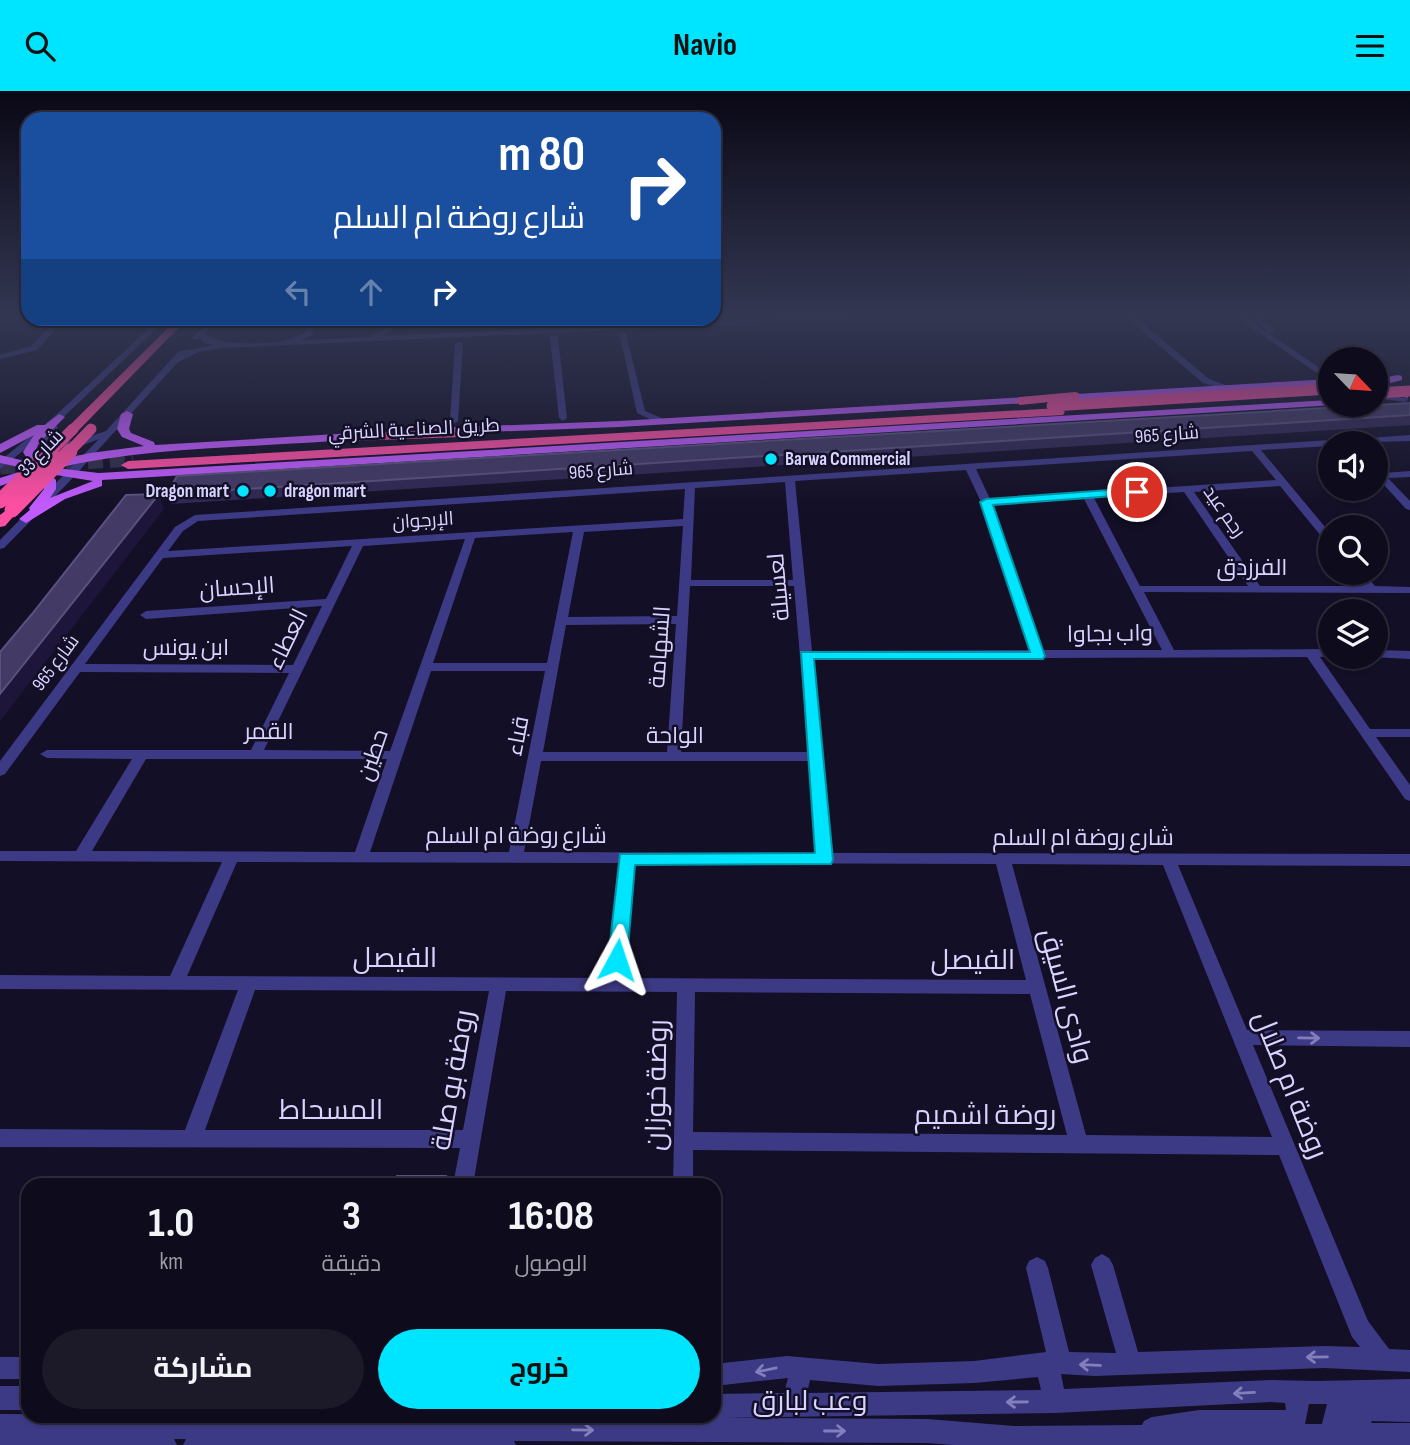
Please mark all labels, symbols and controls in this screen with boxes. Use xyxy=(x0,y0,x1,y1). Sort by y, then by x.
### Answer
text: Navio xyxy=(673,26,737,65)
icon: search xyxy=(21,27,59,65)
icon: menu xyxy=(1351,27,1389,65)
text: 80 m xyxy=(498,126,585,185)
icon: right xyxy=(609,140,700,231)
text: شارع روضة ام السلم xyxy=(333,199,585,238)
icon: left xyxy=(279,273,317,311)
icon: ahead xyxy=(352,273,390,311)
icon: right xyxy=(425,273,463,311)
north arrow xyxy=(1318,347,1388,417)
map controls xyxy=(1318,347,1388,669)
street label: طريق الصناعية الشرقي xyxy=(328,414,500,448)
street label: شارع 965 xyxy=(1134,421,1200,450)
street label: شارع 33 xyxy=(13,425,69,482)
button: sound xyxy=(1318,431,1388,501)
place label: Barwa Commercial xyxy=(785,448,910,471)
marker: Barwa Commercial xyxy=(763,451,779,467)
street label: شارع 965 xyxy=(568,457,634,486)
pin xyxy=(1107,462,1167,522)
icon: arrive xyxy=(1118,473,1156,511)
place label: Dragon mart xyxy=(145,480,229,503)
place label: dragon mart xyxy=(284,480,366,503)
street label: رجم عيد xyxy=(1197,482,1250,543)
marker: Dragon mart xyxy=(235,483,251,499)
marker: dragon mart xyxy=(262,483,278,499)
street label: الإرجوان xyxy=(391,507,455,535)
button: search xyxy=(1318,515,1388,585)
street label: لعسيلة xyxy=(762,552,796,622)
street label: الفرزدق xyxy=(1216,554,1288,582)
street label: الإحسان xyxy=(198,571,276,605)
button: layers xyxy=(1318,599,1388,669)
street label: العطاء xyxy=(261,604,315,674)
street label: الشهامة xyxy=(643,605,677,689)
street label: واب بجاوا xyxy=(1067,619,1153,649)
street label: شارع 965 xyxy=(28,630,85,696)
street label: ابن يونس xyxy=(143,634,229,662)
street label: قباء xyxy=(500,714,536,758)
street label: القمر xyxy=(242,718,294,746)
street label: الواحة xyxy=(646,722,704,750)
street label: حطين xyxy=(351,725,395,785)
street label: شارع روضة ام السلم xyxy=(425,822,607,851)
street label: شارع روضة ام السلم xyxy=(992,824,1174,853)
position arrow xyxy=(580,923,654,997)
street label: وادى السيق xyxy=(1032,925,1100,1067)
street label: الفيصل xyxy=(353,942,437,975)
street label: الفيصل xyxy=(931,944,1015,977)
street label: روضة ام صلال xyxy=(1244,1006,1335,1164)
street label: روضة بو صلة xyxy=(424,1007,482,1153)
street label: روضة خوزان xyxy=(639,1019,675,1151)
one-way arrow xyxy=(1297,1031,1320,1045)
street label: المسحاط xyxy=(279,1094,383,1127)
street label: روضة اشميم xyxy=(914,1099,1056,1134)
text: 3 xyxy=(342,1191,361,1242)
text: 16:08 xyxy=(508,1191,594,1242)
text: 1.0 xyxy=(148,1198,194,1249)
text: km xyxy=(159,1248,183,1276)
text: دقيقة xyxy=(321,1250,381,1278)
text: الوصول xyxy=(514,1250,588,1278)
button: مشاركة xyxy=(42,1329,364,1409)
button: خروج xyxy=(378,1329,700,1409)
one-way arrow xyxy=(1306,1350,1329,1364)
one-way arrow xyxy=(1079,1358,1102,1371)
one-way arrow xyxy=(755,1363,778,1377)
street label: وعب لبارق xyxy=(753,1385,867,1418)
one-way arrow xyxy=(1233,1386,1256,1399)
one-way arrow xyxy=(1005,1395,1028,1408)
one-way arrow xyxy=(571,1423,594,1437)
one-way arrow xyxy=(823,1424,846,1438)

